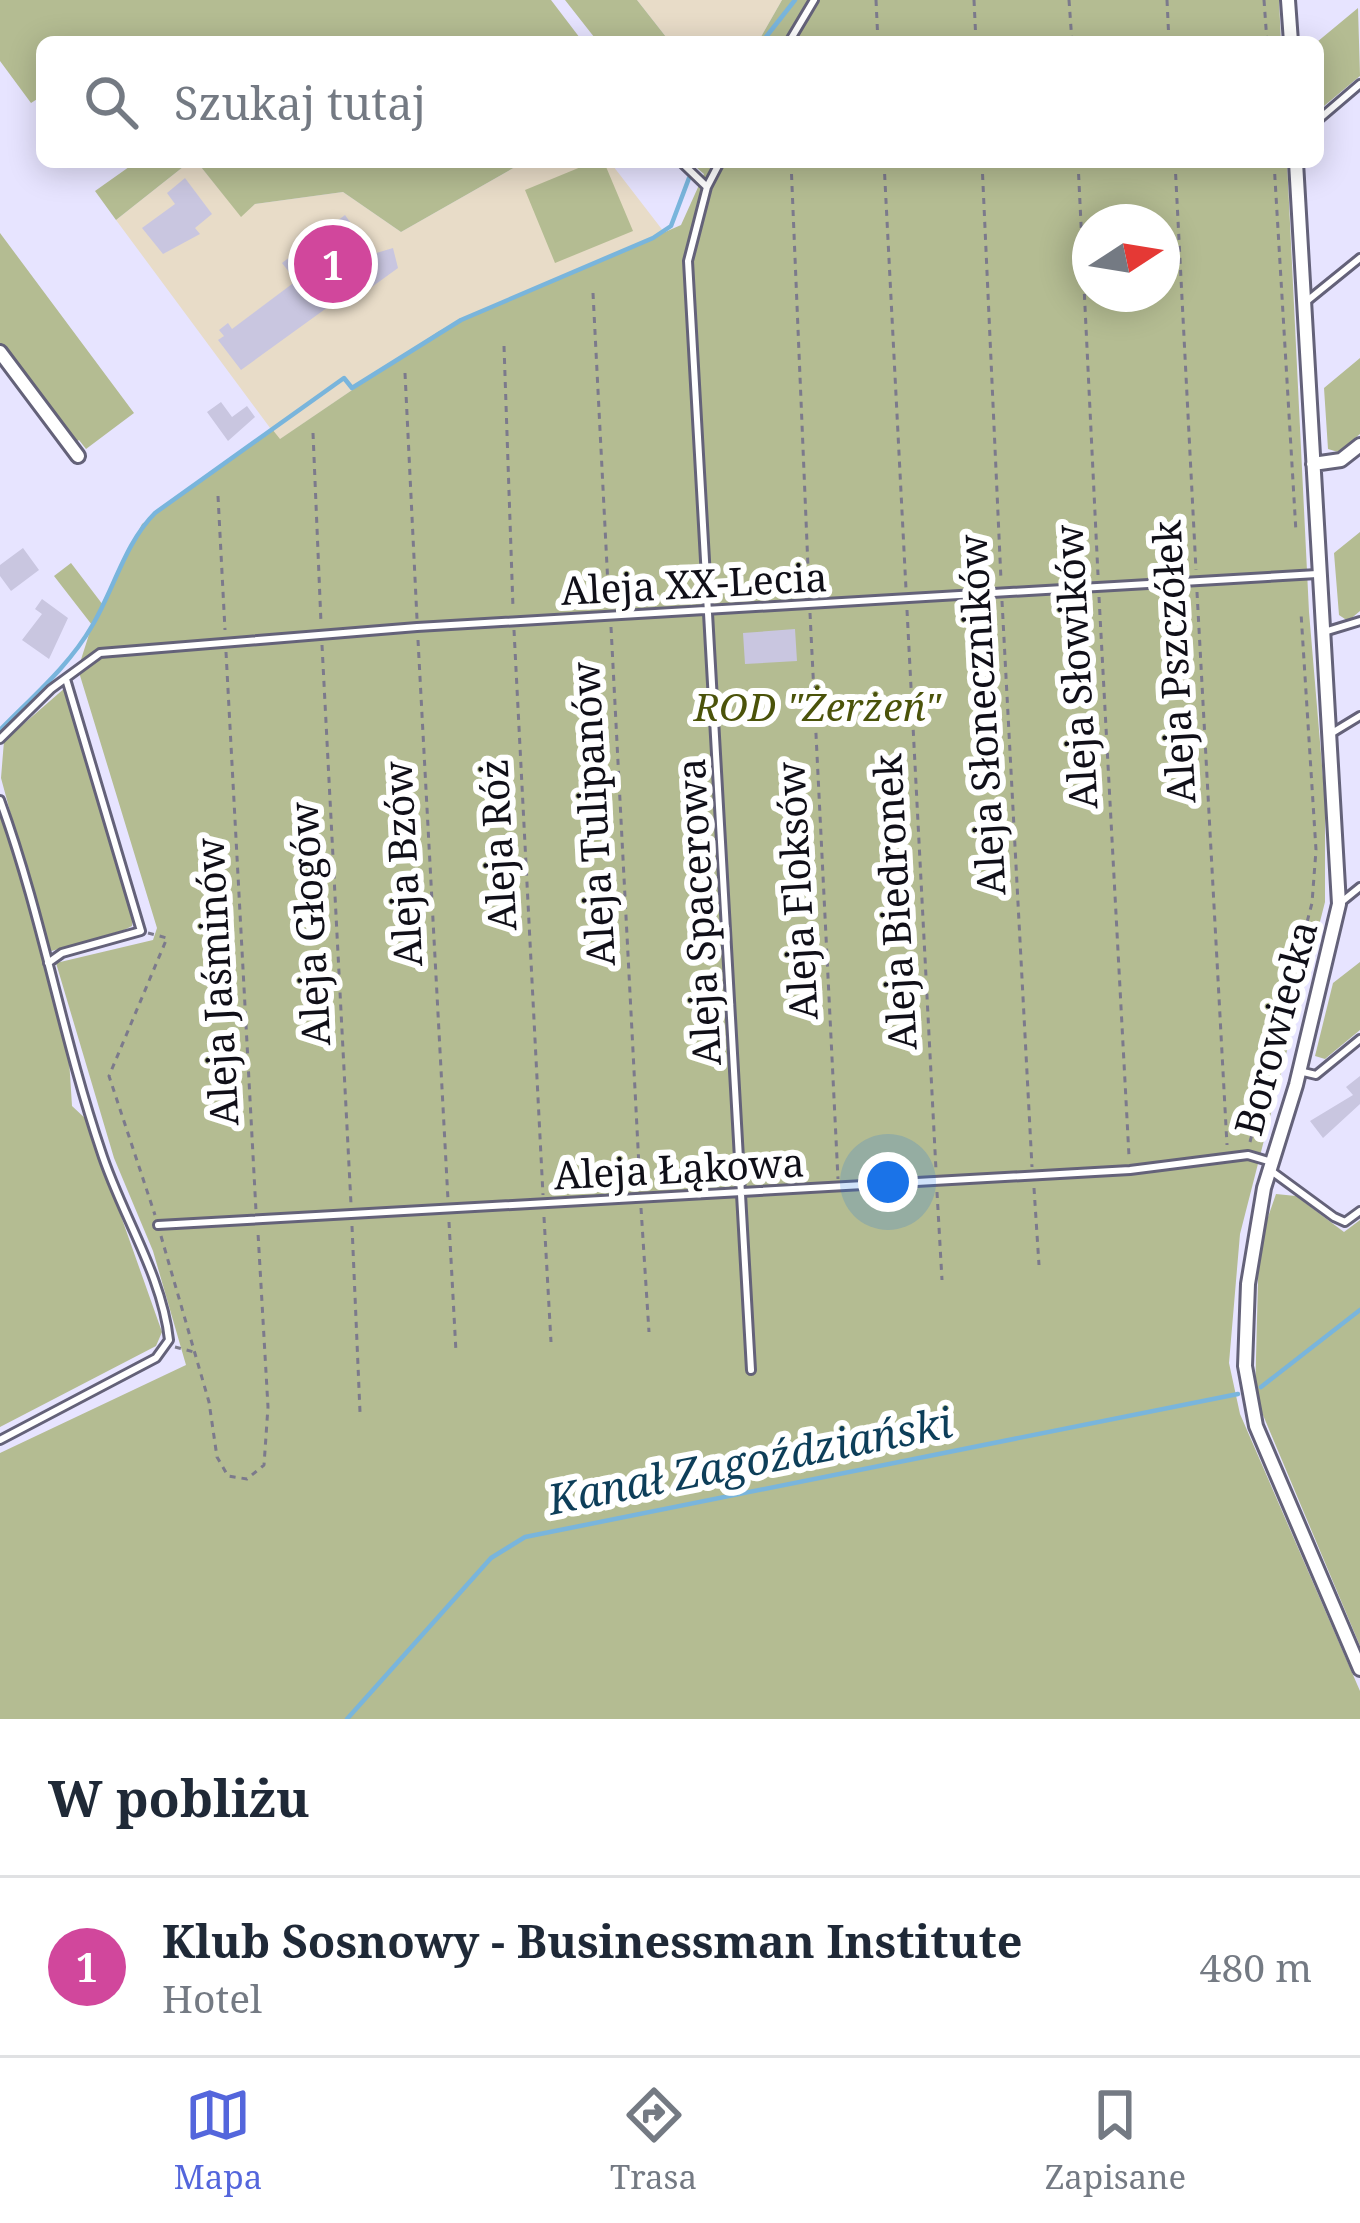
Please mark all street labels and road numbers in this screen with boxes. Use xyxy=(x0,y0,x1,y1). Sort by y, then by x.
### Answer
street label: Aleja Pszczółek xyxy=(1139,519,1206,805)
street label: Aleja Słowików xyxy=(1041,523,1108,811)
street label: Aleja Słoneczników xyxy=(945,533,1016,897)
street label: Aleja XX-Lecia xyxy=(559,549,828,616)
street label: Aleja Tulipanów xyxy=(557,660,626,968)
street label: Aleja Biedronek xyxy=(859,752,928,1052)
street label: Aleja Spacerowa xyxy=(663,757,732,1067)
street label: Aleja Róż xyxy=(466,758,527,932)
street label: Aleja Bzów xyxy=(370,760,433,968)
street label: Aleja Floksów xyxy=(762,760,829,1021)
street label: Aleja Głogów xyxy=(276,800,341,1047)
street label: Aleja Jaśminów xyxy=(181,836,250,1127)
street label: Borowiecka xyxy=(1221,915,1329,1141)
street label: Aleja Łąkowa xyxy=(552,1134,805,1201)

